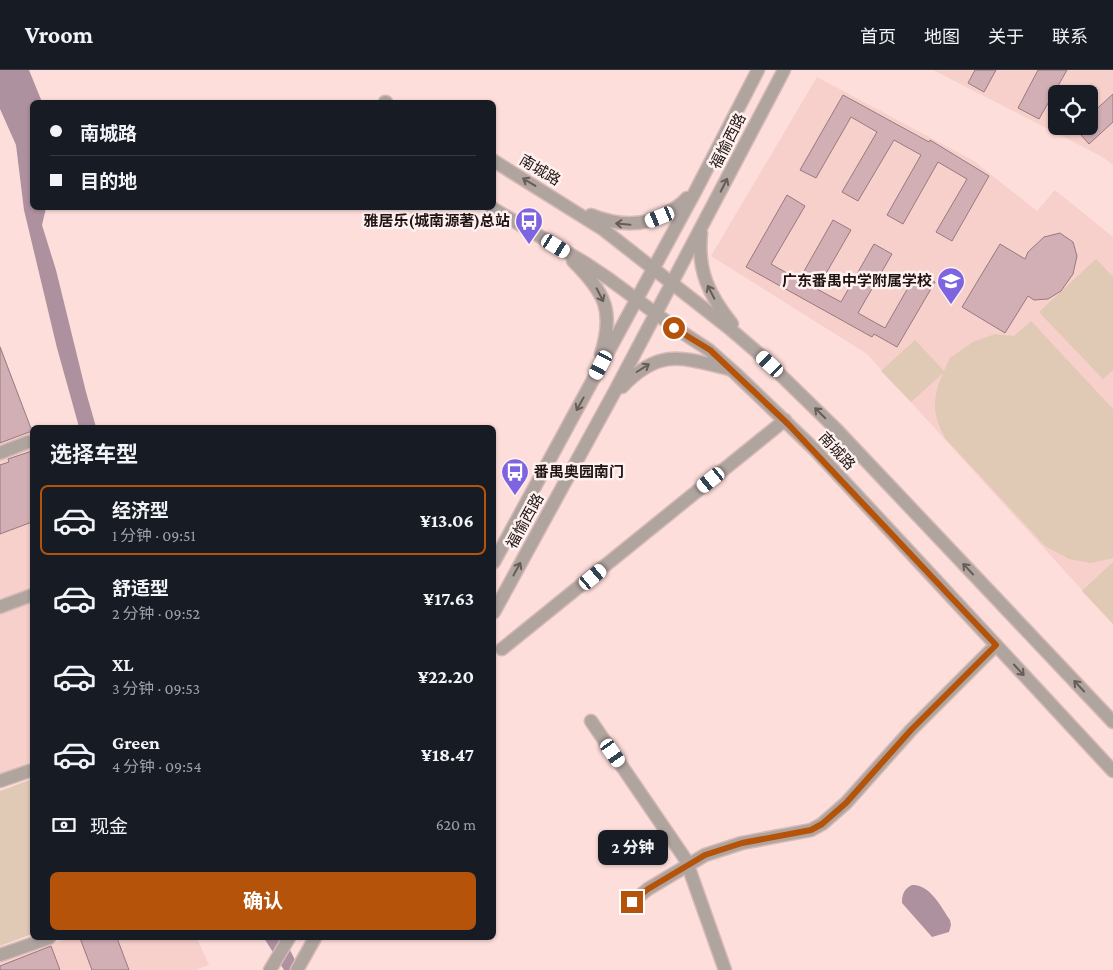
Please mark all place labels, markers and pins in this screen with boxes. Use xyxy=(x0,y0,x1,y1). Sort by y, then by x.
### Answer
bus stop icon: 雅居乐(城南源著)总站 xyxy=(514,206,544,245)
place label: 雅居乐(城南源著)总站 xyxy=(364,212,510,230)
school or university icon: 广东番禺中学附属学校 xyxy=(936,266,966,305)
place label: 广东番禺中学附属学校 xyxy=(782,272,932,289)
bus stop icon: 番禺奥园南门 xyxy=(500,457,530,496)
place label: 番禺奥园南门 xyxy=(534,464,624,480)

